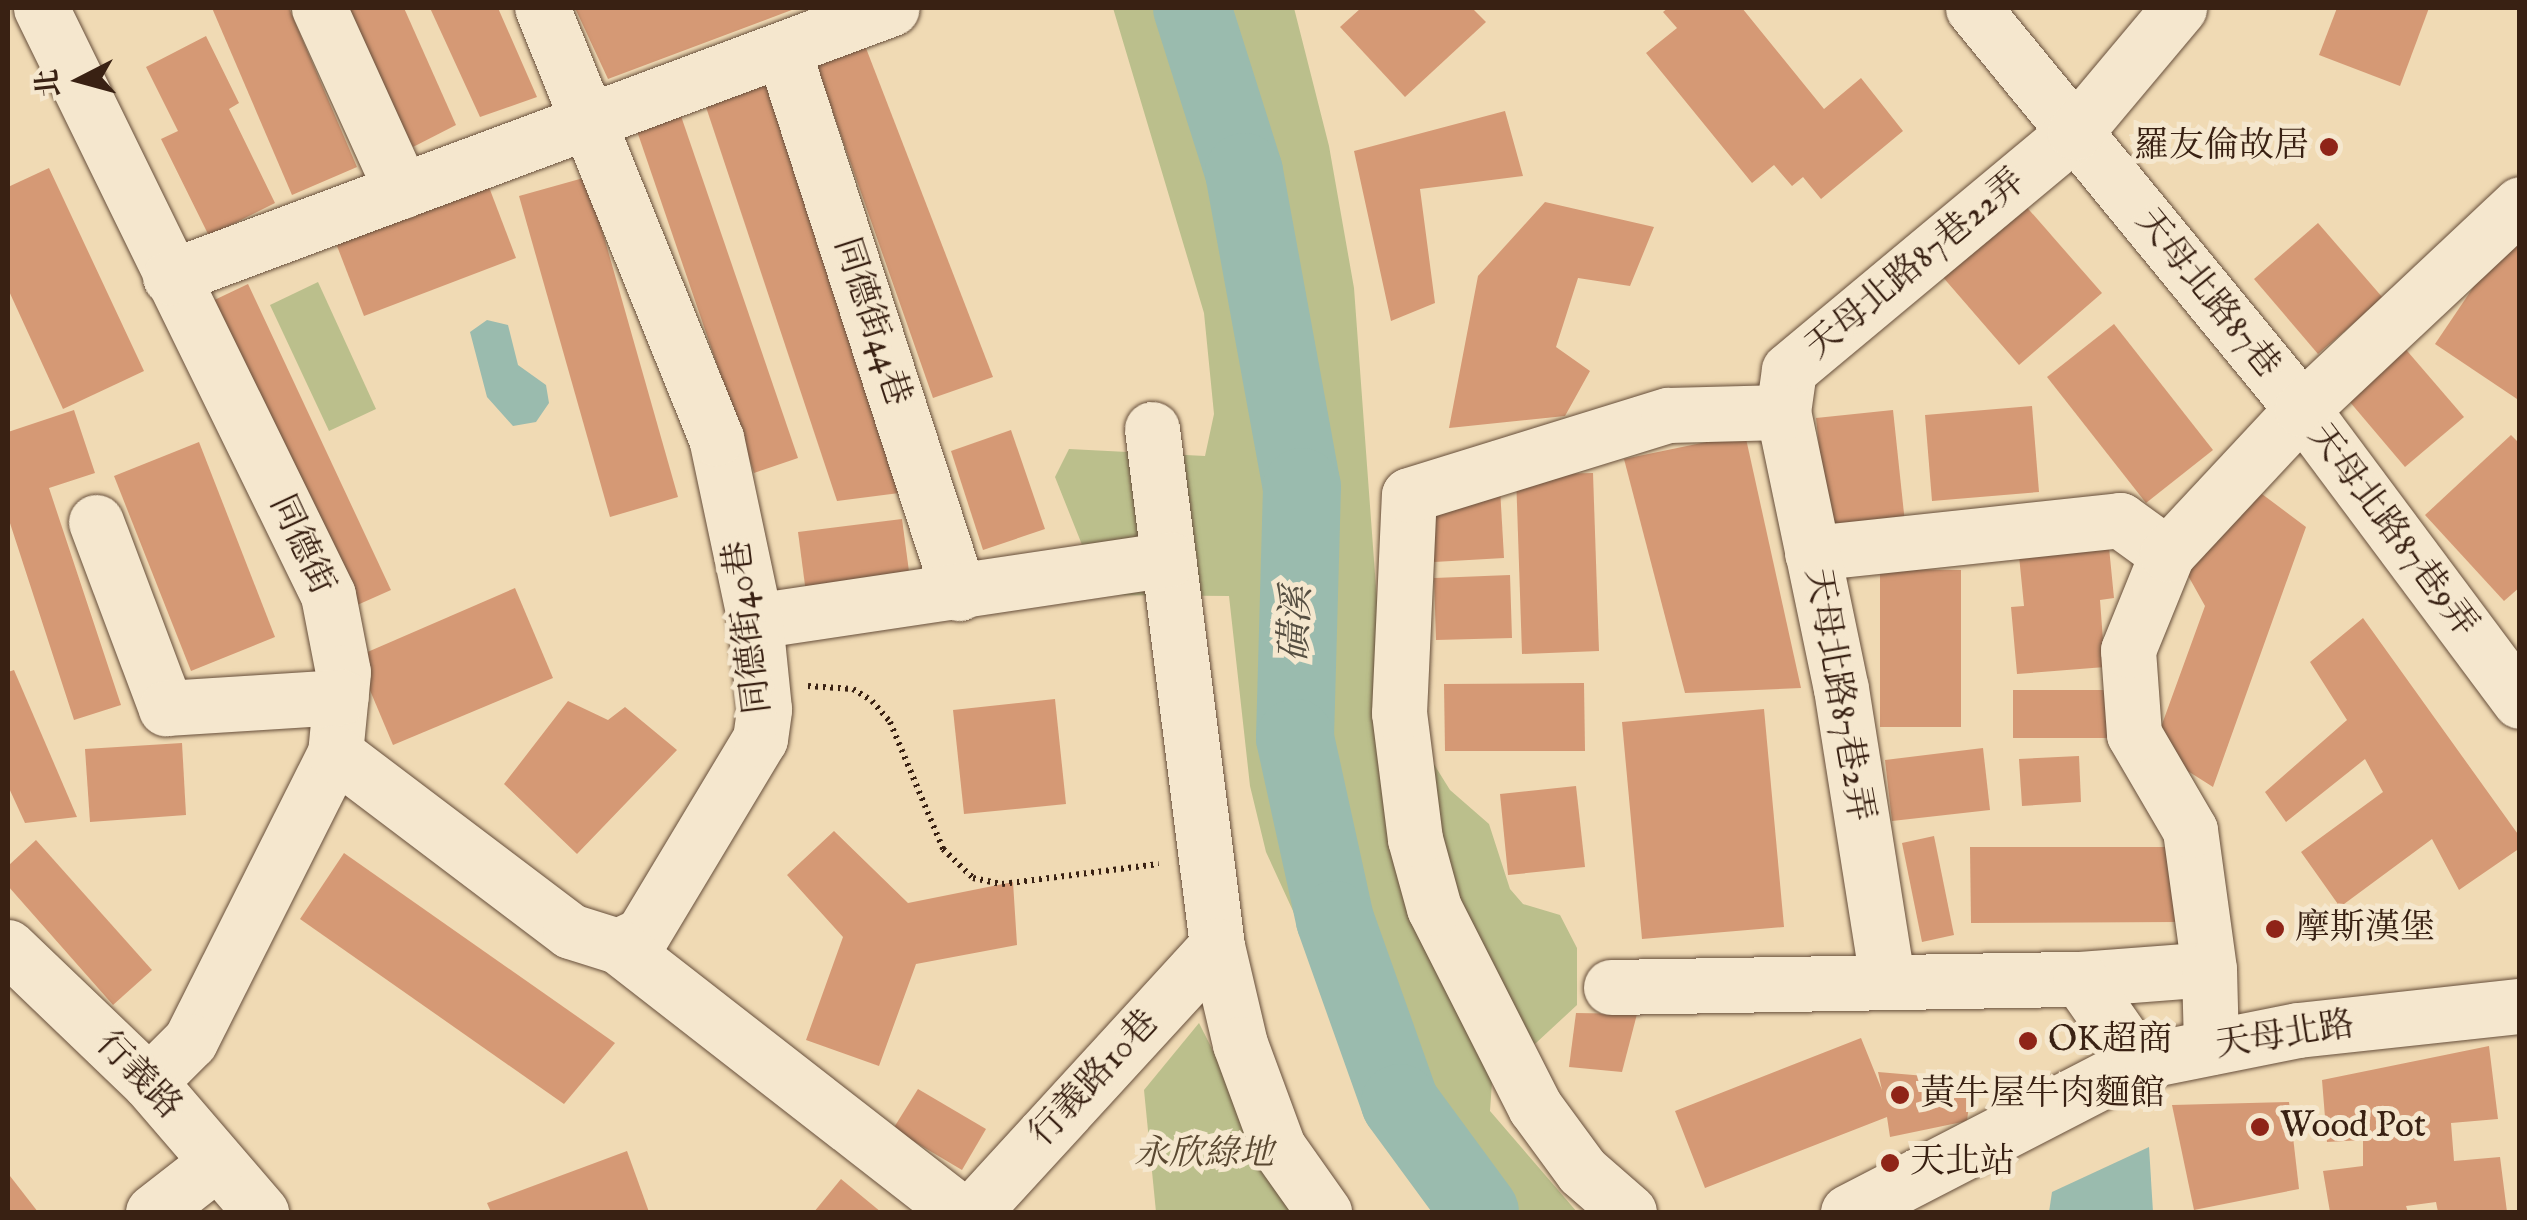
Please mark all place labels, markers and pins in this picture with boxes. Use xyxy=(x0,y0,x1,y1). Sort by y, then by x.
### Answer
place label: 羅友倫故居 xyxy=(2134,126,2309,168)
marker: 羅友倫故居 xyxy=(2318,136,2340,158)
place label: 摩斯漢堡 xyxy=(2295,908,2435,950)
marker: 摩斯漢堡 xyxy=(2264,918,2286,940)
place label: OK超商 xyxy=(2048,1020,2172,1062)
marker: OK超商 xyxy=(2017,1030,2039,1052)
place label: 黃牛屋牛肉麵館 xyxy=(1920,1074,2165,1116)
marker: 黃牛屋牛肉麵館 xyxy=(1889,1084,1911,1106)
place label: Wood Pot xyxy=(2280,1106,2426,1148)
marker: Wood Pot xyxy=(2249,1116,2271,1138)
place label: 天北站 xyxy=(1910,1142,2015,1184)
marker: 天北站 xyxy=(1879,1152,1901,1174)

